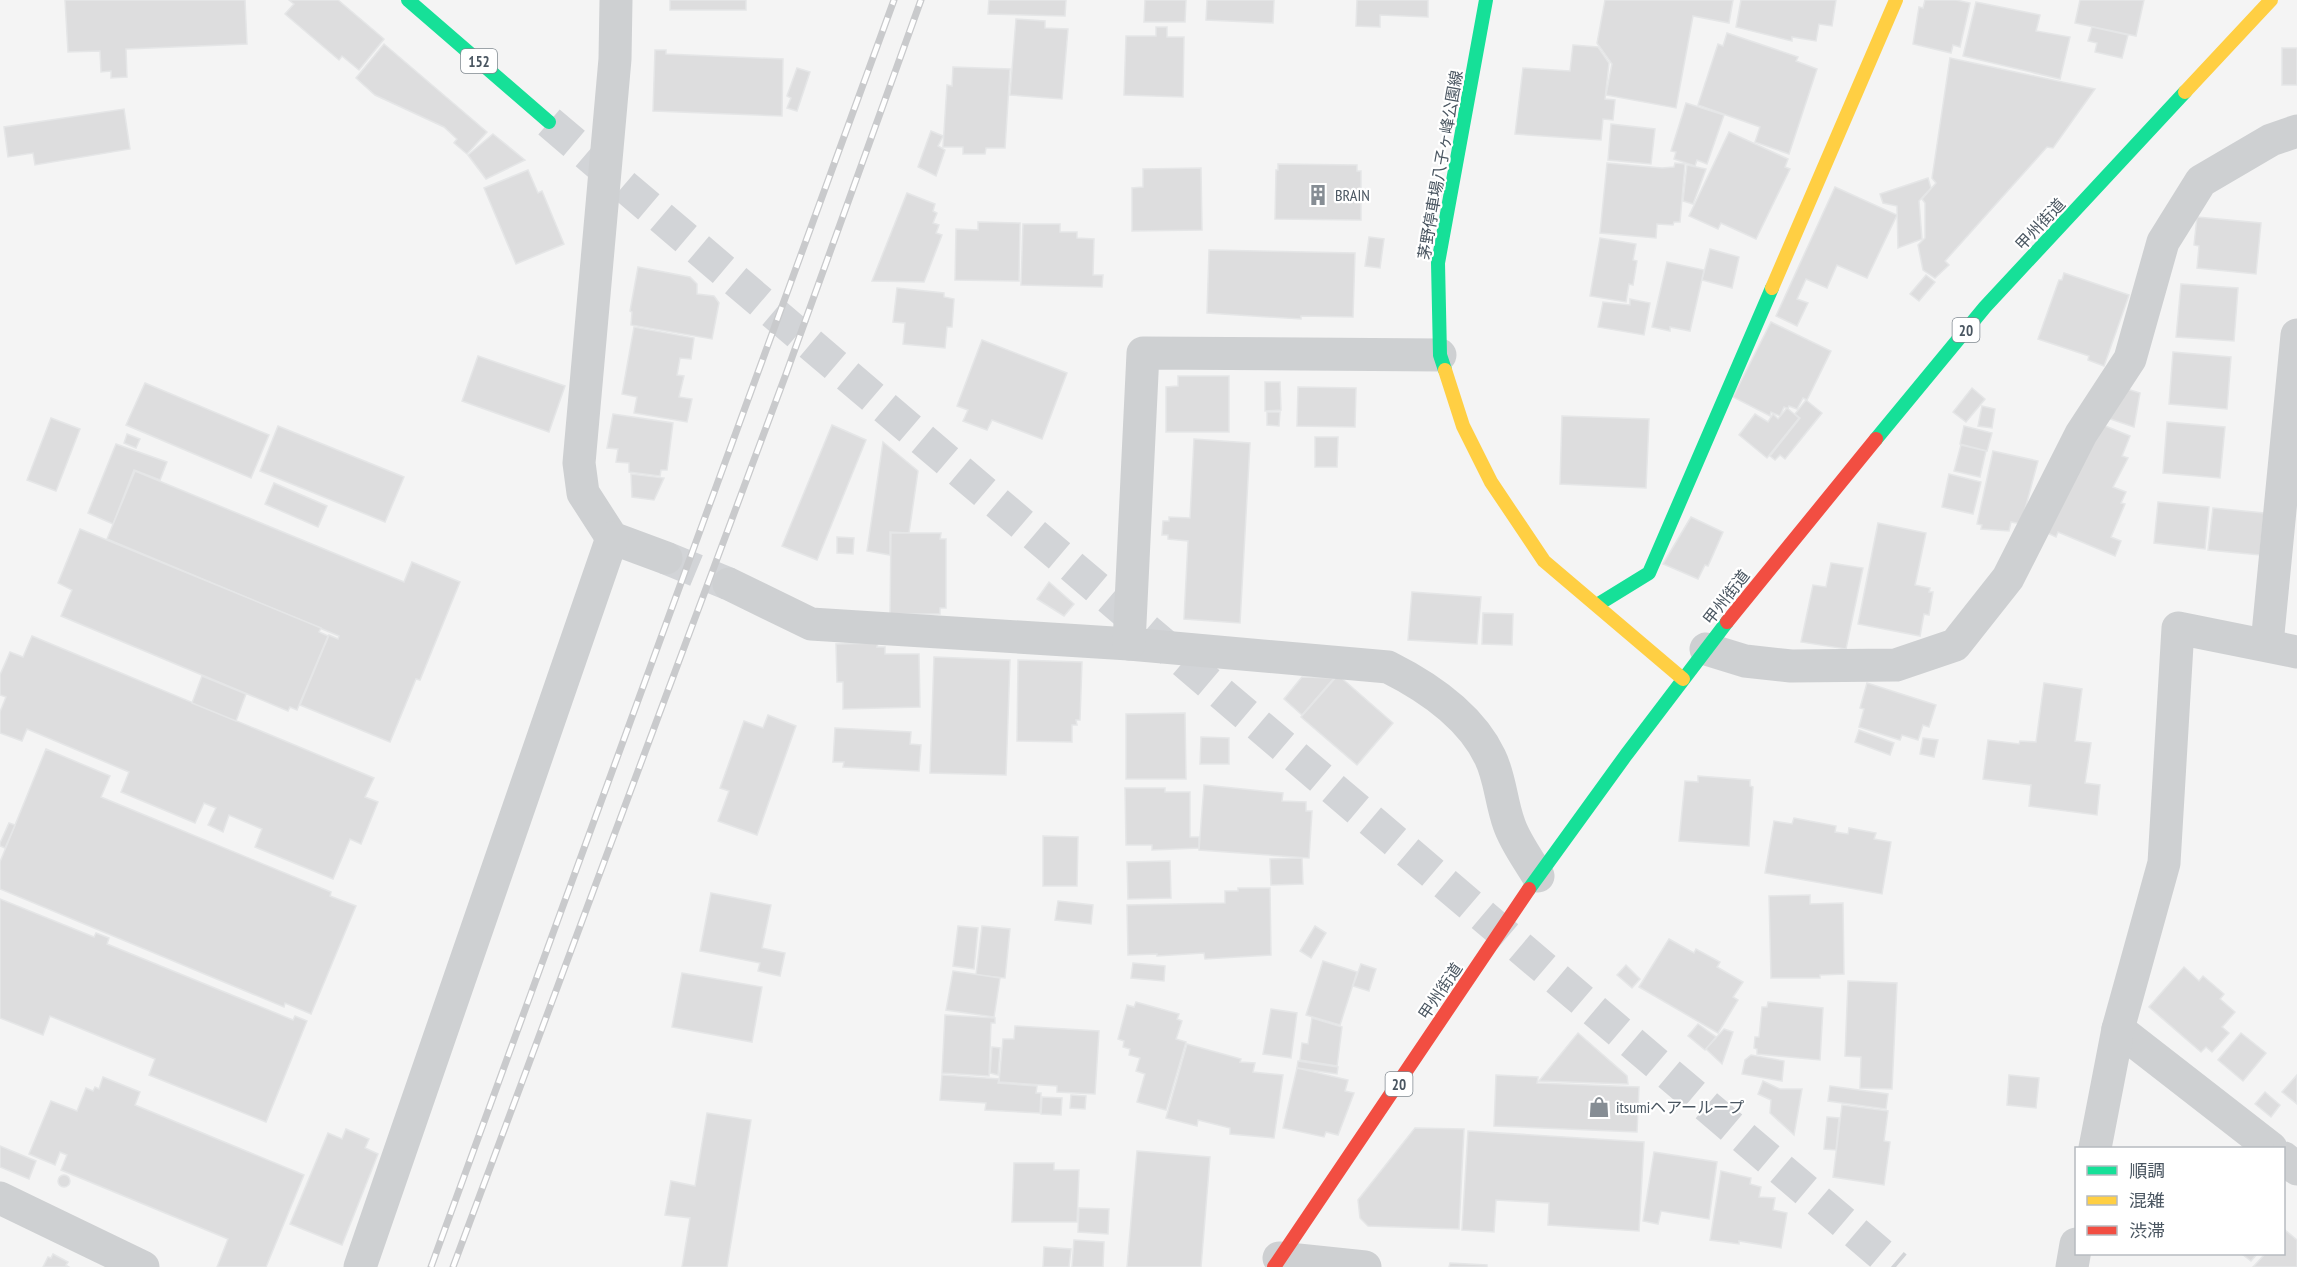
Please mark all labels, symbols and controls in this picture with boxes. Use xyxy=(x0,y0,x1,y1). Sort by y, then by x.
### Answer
road number: 152 xyxy=(461,49,497,73)
street label: 茅野停車場八子ヶ峰公園線 xyxy=(1413,69,1467,261)
building icon: BRAIN xyxy=(1306,183,1330,207)
place label: BRAIN xyxy=(1335,185,1370,205)
street label: 甲州街道 xyxy=(2011,194,2069,254)
road number: 20 xyxy=(1952,318,1980,342)
street label: 甲州街道 xyxy=(1698,566,1754,628)
street label: 甲州街道 xyxy=(1414,959,1466,1023)
road number: 20 xyxy=(1386,1072,1412,1096)
shop icon: itsumiヘアーループ xyxy=(1587,1095,1611,1119)
place label: itsumiヘアーループ xyxy=(1616,1097,1744,1117)
legend xyxy=(2075,1147,2285,1255)
text: 順調 xyxy=(2129,1159,2165,1182)
text: 混雑 xyxy=(2129,1189,2165,1212)
text: 渋滞 xyxy=(2129,1219,2165,1242)

